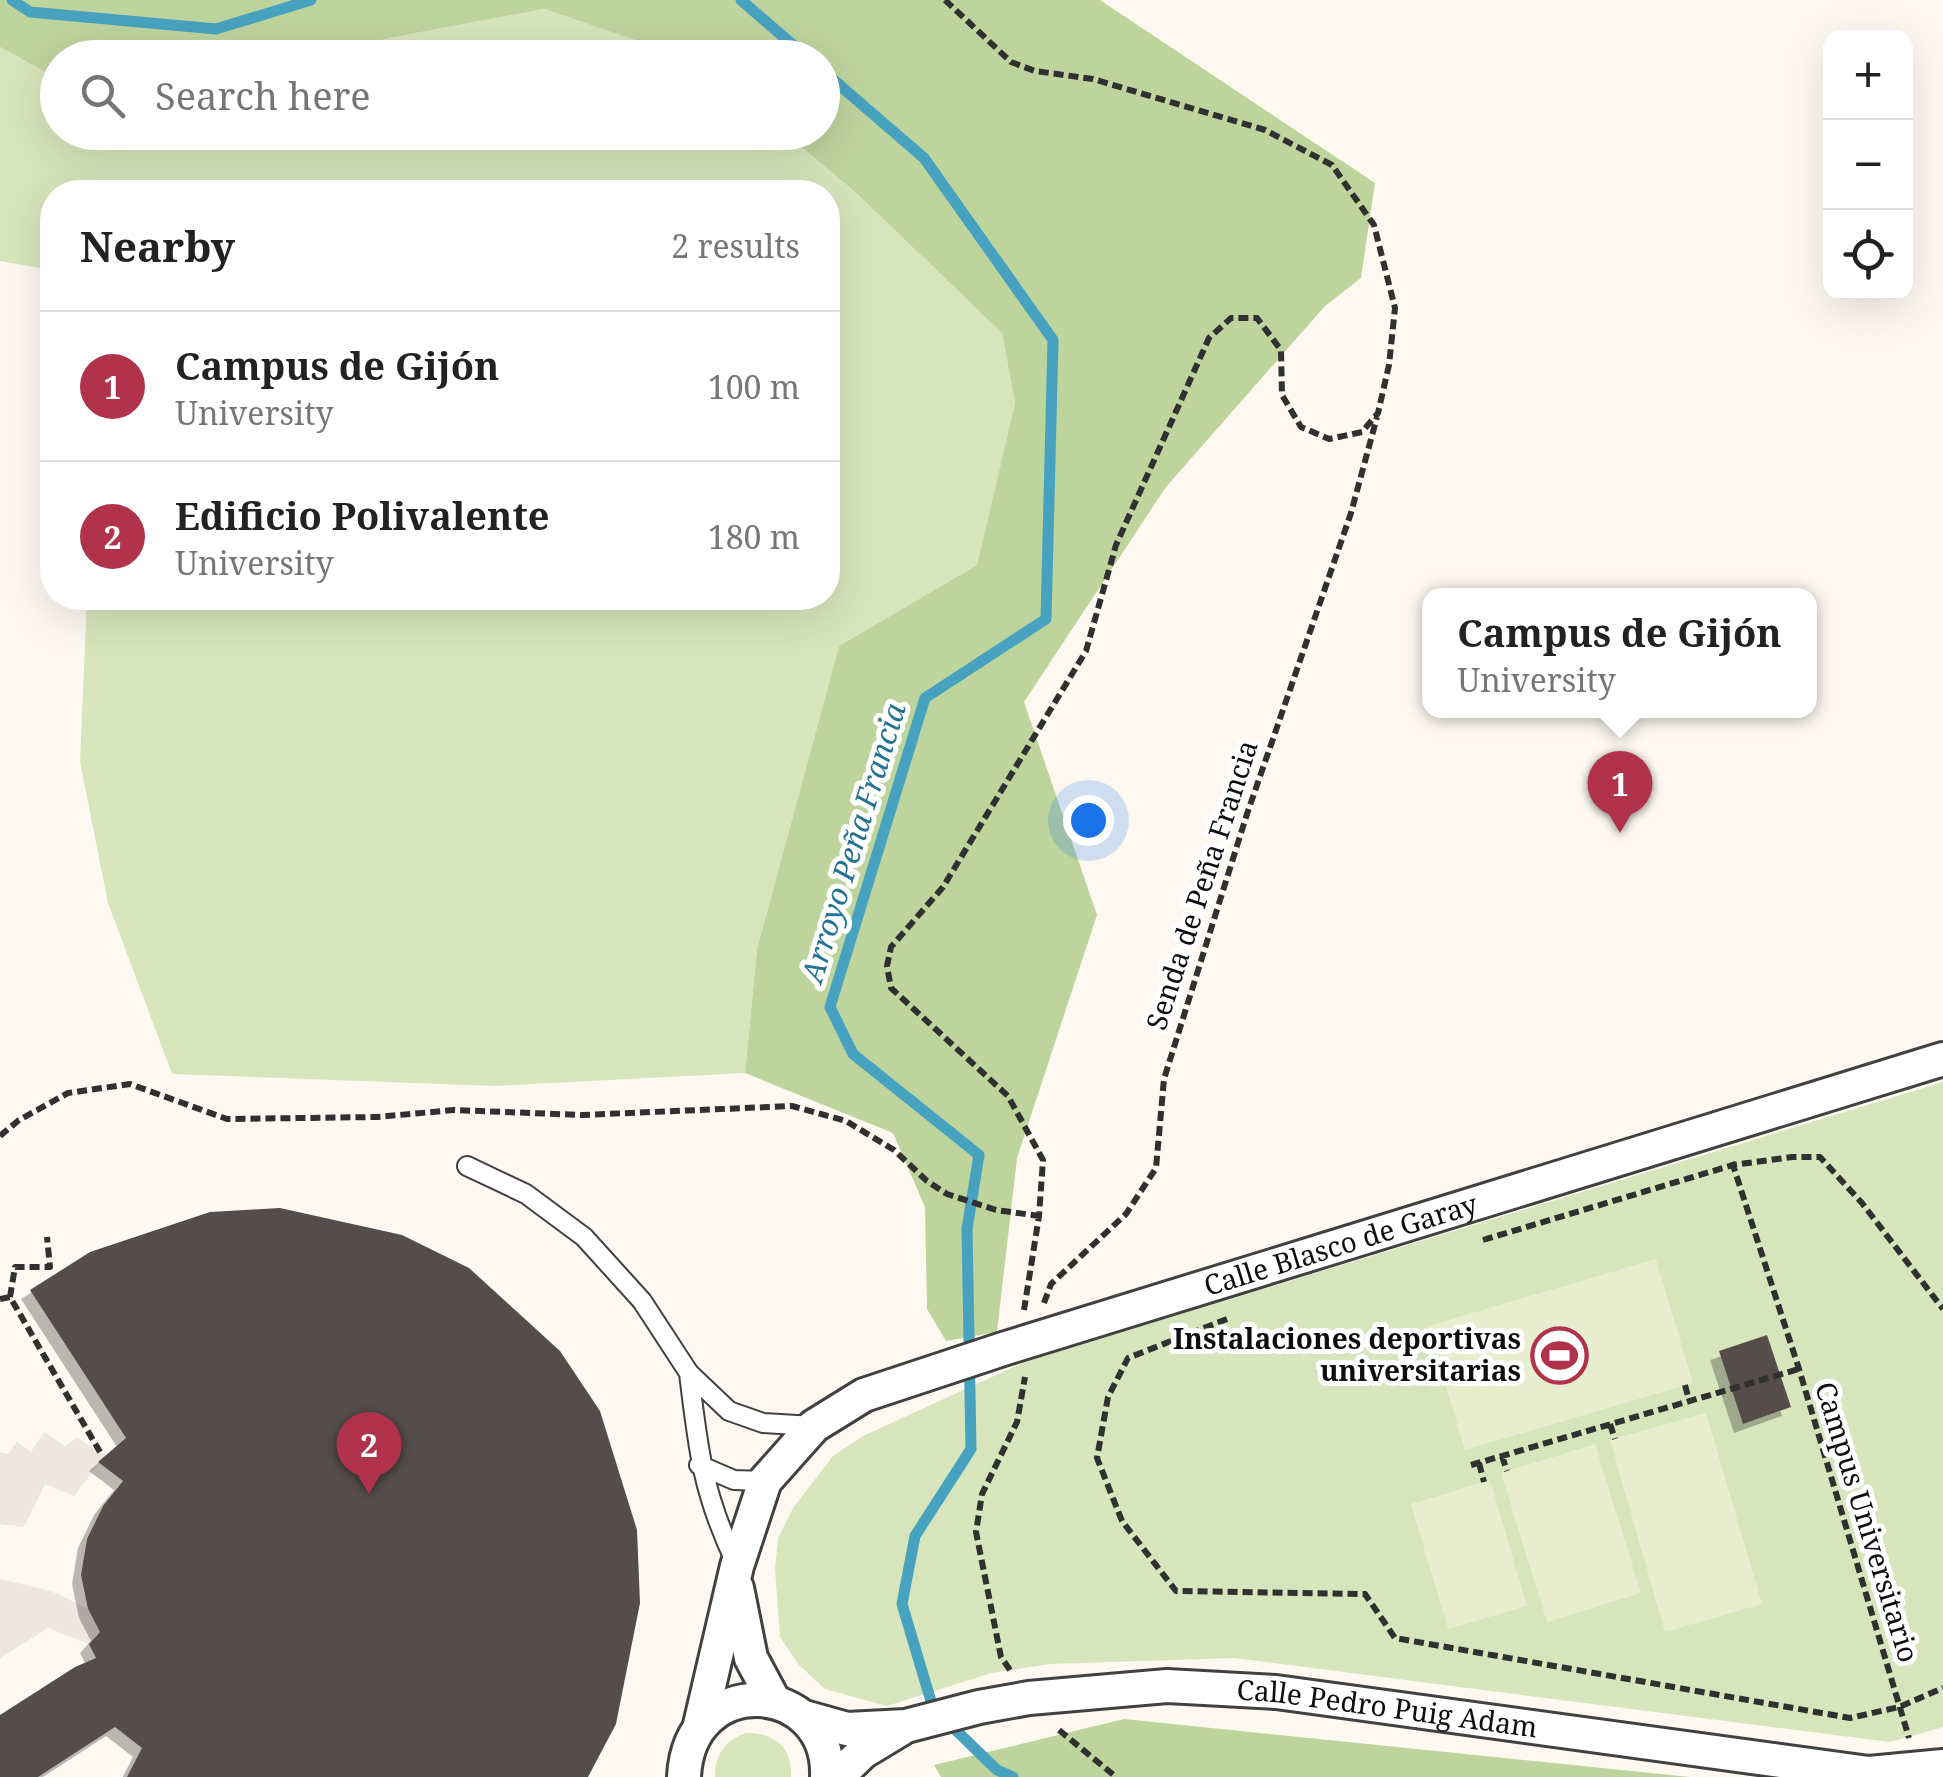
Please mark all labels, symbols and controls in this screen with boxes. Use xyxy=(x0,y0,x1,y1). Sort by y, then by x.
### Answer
map controls xyxy=(1823,30,1913,300)
button: + xyxy=(1823,30,1913,120)
search box xyxy=(40,40,840,150)
icon: search xyxy=(75,68,130,123)
text: Search here xyxy=(155,69,371,121)
button: − xyxy=(1823,120,1913,210)
button: locate xyxy=(1823,210,1913,300)
text: Nearby xyxy=(80,217,235,274)
text: 2 results xyxy=(671,224,800,267)
text: Campus de Gijón xyxy=(175,339,499,391)
text: 1 xyxy=(103,365,122,408)
text: 100 m xyxy=(708,365,800,408)
text: University xyxy=(175,391,334,434)
text: Edificio Polivalente xyxy=(175,489,550,541)
text: 2 xyxy=(103,515,122,558)
text: 180 m xyxy=(708,515,800,558)
text: University xyxy=(175,541,334,584)
popup xyxy=(1422,588,1817,718)
text: Campus de Gijón xyxy=(1457,606,1782,658)
text: University xyxy=(1457,658,1616,701)
water label: Arroyo Peña Francia xyxy=(790,697,915,989)
street label: Senda de Peña Francia xyxy=(1136,735,1266,1034)
pin: 1 xyxy=(1588,750,1652,833)
your location xyxy=(1063,795,1114,846)
street label: Calle Blasco de Garay xyxy=(1199,1184,1482,1304)
place label: Instalaciones deportivas universitarias xyxy=(1173,1319,1521,1389)
sports icon: Instalaciones deportivas universitarias xyxy=(1530,1325,1590,1385)
street label: Campus Universitario xyxy=(1807,1377,1929,1667)
pin: 2 xyxy=(336,1412,402,1494)
street label: Calle Pedro Puig Adam xyxy=(1236,1670,1540,1746)

